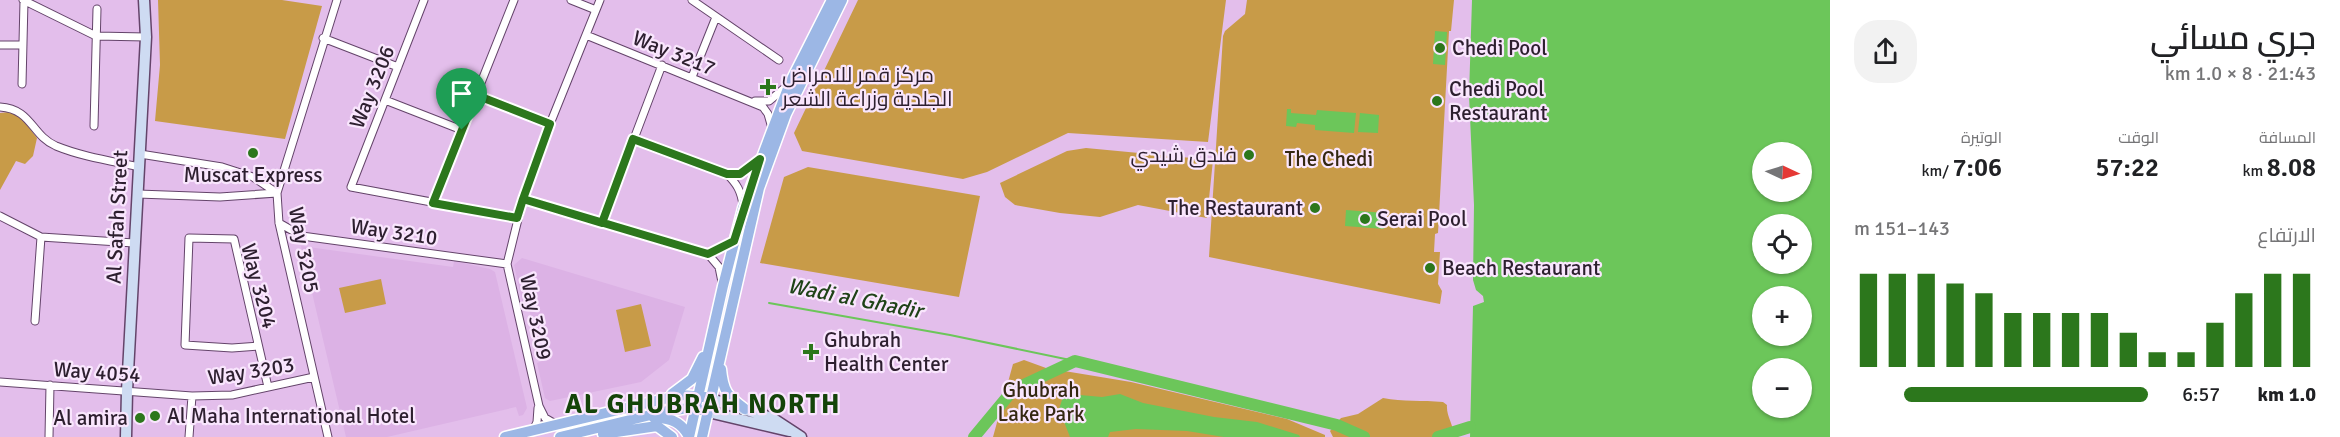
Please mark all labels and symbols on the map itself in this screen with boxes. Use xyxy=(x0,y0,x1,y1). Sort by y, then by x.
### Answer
street label: Way 3217 xyxy=(629,25,719,81)
place label: Chedi Pool xyxy=(1452,35,1547,61)
marker: Chedi Pool xyxy=(1433,41,1447,55)
street label: Way 3206 xyxy=(344,42,400,132)
place label: مركز قمر للامراض الجلدية وزراعة الشعر xyxy=(781,62,953,112)
pin xyxy=(436,68,487,130)
place label: Chedi Pool Restaurant xyxy=(1449,76,1548,126)
marker: مركز قمر للامراض الجلدية وزراعة الشعر xyxy=(759,78,777,96)
marker: Chedi Pool Restaurant xyxy=(1430,94,1444,108)
place label: فندق شيدي xyxy=(1131,142,1237,171)
north arrow xyxy=(1752,142,1812,202)
marker: Muscat Express xyxy=(246,146,260,160)
park label: The Chedi xyxy=(1285,146,1373,172)
marker: فندق شيدي xyxy=(1242,148,1256,162)
street label: Al Safah Street xyxy=(101,149,133,285)
place label: Muscat Express xyxy=(184,162,322,188)
place label: The Restaurant xyxy=(1168,195,1303,221)
marker: The Restaurant xyxy=(1308,201,1322,215)
street label: Way 3205 xyxy=(283,205,325,295)
place label: Serai Pool xyxy=(1377,206,1467,232)
marker: Serai Pool xyxy=(1358,212,1372,226)
street label: Way 3210 xyxy=(349,213,439,251)
street label: Way 3204 xyxy=(235,240,283,332)
place label: Beach Restaurant xyxy=(1442,255,1600,281)
marker: Beach Restaurant xyxy=(1423,261,1437,275)
street label: Way 3209 xyxy=(514,272,558,362)
water label: Wadi al Ghadir xyxy=(785,272,927,325)
place label: Ghubrah Health Center xyxy=(824,327,949,377)
marker: Ghubrah Health Center xyxy=(802,343,820,361)
street label: Way 3203 xyxy=(206,351,296,391)
street label: Way 4054 xyxy=(53,356,141,388)
park label: Ghubrah Lake Park xyxy=(997,377,1085,427)
district label: AL GHUBRAH NORTH xyxy=(565,388,841,421)
place label: Al Maha International Hotel xyxy=(167,403,415,429)
place label: Al amira xyxy=(53,405,128,431)
marker: Al Maha International Hotel xyxy=(148,409,162,423)
marker: Al amira xyxy=(133,411,147,425)

